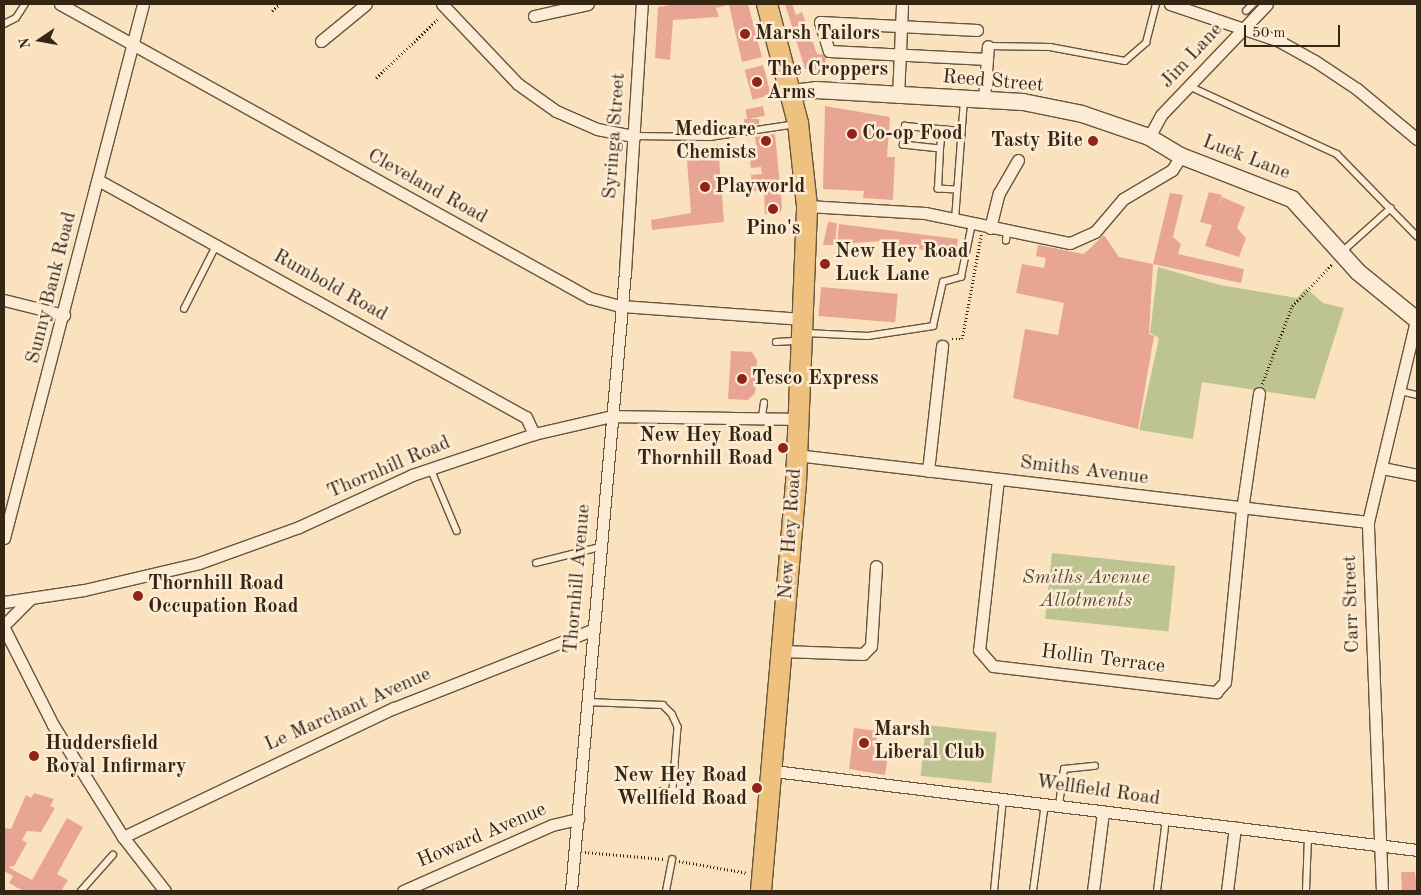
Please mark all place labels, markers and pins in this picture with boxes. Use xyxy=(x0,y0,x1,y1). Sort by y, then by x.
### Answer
place label: Marsh Tailors xyxy=(755,22,880,46)
marker: Marsh Tailors xyxy=(739,28,751,40)
place label: The Croppers Arms xyxy=(767,58,888,105)
marker: The Croppers Arms xyxy=(751,76,763,88)
place label: Medicare Chemists xyxy=(674,118,756,165)
place label: Co-op Food xyxy=(862,122,963,146)
marker: Co-op Food xyxy=(846,128,858,140)
place label: Tasty Bite xyxy=(991,129,1083,153)
marker: Medicare Chemists xyxy=(760,135,772,147)
marker: Tasty Bite xyxy=(1087,135,1099,147)
place label: Playworld xyxy=(715,175,805,199)
marker: Playworld xyxy=(699,181,711,193)
marker: Pino's xyxy=(767,203,779,215)
place label: Pino's xyxy=(746,217,800,241)
place label: New Hey Road Luck Lane xyxy=(835,240,968,287)
marker: New Hey Road Luck Lane xyxy=(819,258,831,270)
place label: Tesco Express xyxy=(752,367,879,391)
marker: Tesco Express xyxy=(736,373,748,385)
place label: New Hey Road Thornhill Road xyxy=(637,424,773,471)
marker: New Hey Road Thornhill Road xyxy=(777,442,789,454)
place label: Thornhill Road Occupation Road xyxy=(148,572,299,619)
marker: Thornhill Road Occupation Road xyxy=(132,590,144,602)
place label: Marsh Liberal Club xyxy=(874,719,985,766)
place label: Huddersfield Royal Infirmary xyxy=(45,732,186,779)
marker: Marsh Liberal Club xyxy=(858,737,870,749)
marker: Huddersfield Royal Infirmary xyxy=(27,749,41,763)
place label: New Hey Road Wellfield Road xyxy=(614,764,747,811)
marker: New Hey Road Wellfield Road xyxy=(751,782,763,794)

